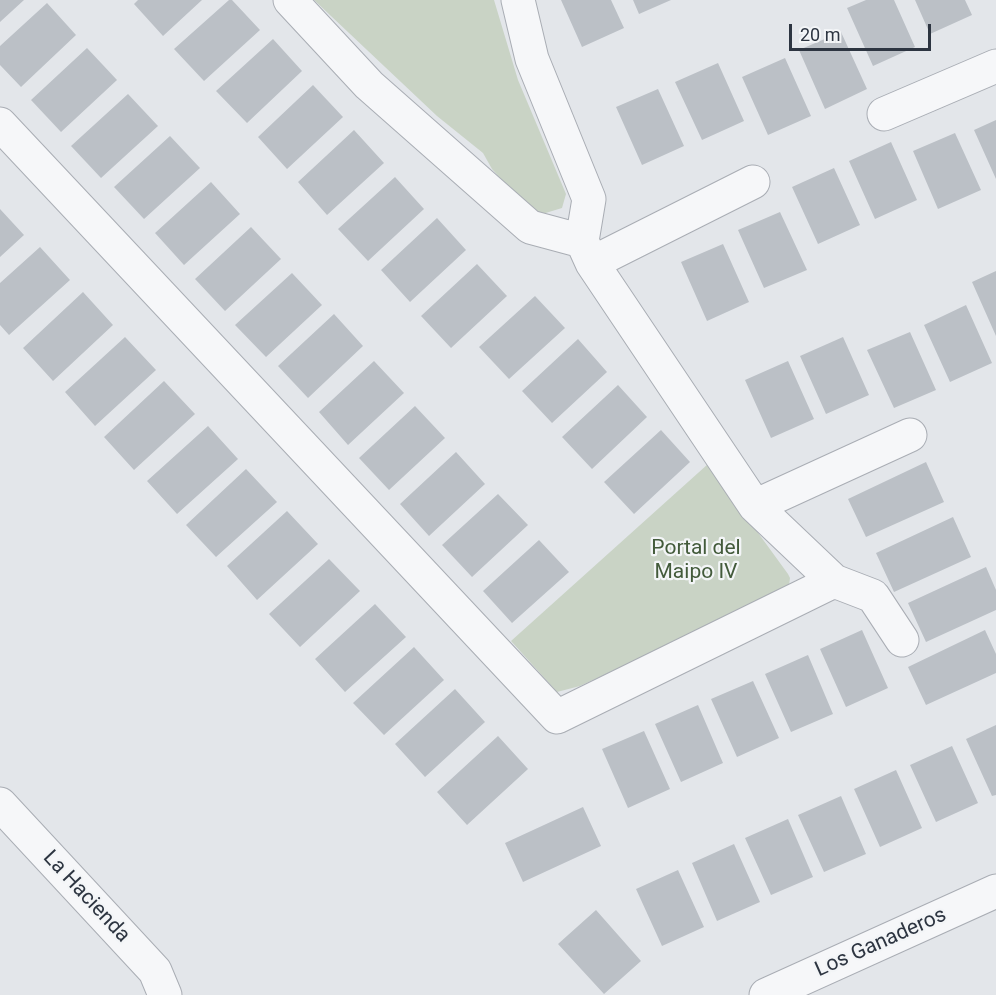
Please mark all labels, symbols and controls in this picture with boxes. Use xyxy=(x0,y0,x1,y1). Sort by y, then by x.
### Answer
scale bar xyxy=(792,12,934,50)
text: 20 m xyxy=(800,24,840,45)
park label: Portal del Maipo IV xyxy=(651,536,741,586)
street label: La Hacienda xyxy=(37,846,135,948)
street label: Los Ganaderos xyxy=(812,903,950,983)

